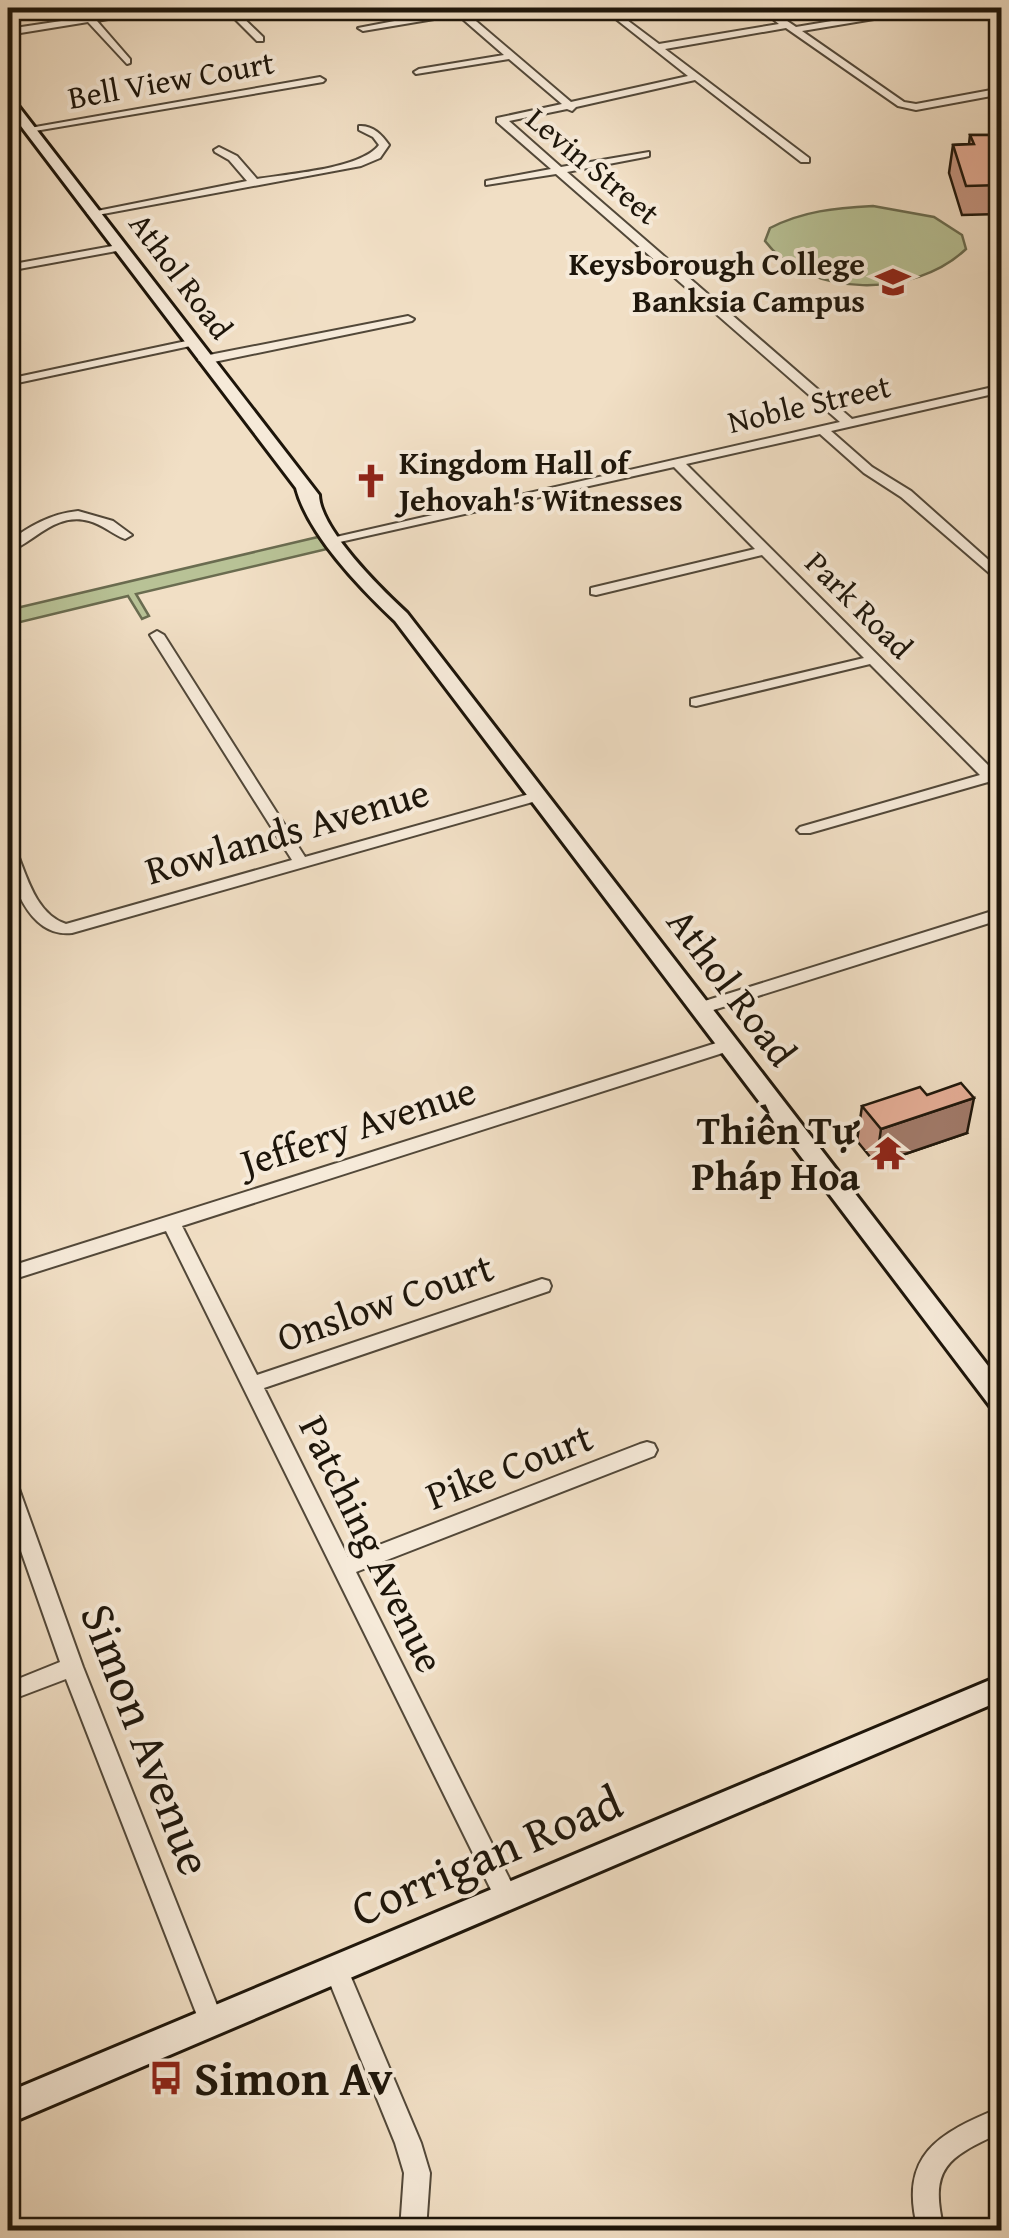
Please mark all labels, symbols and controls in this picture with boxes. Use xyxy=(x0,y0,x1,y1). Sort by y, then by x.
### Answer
street label: Bell View Court xyxy=(64,38,278,121)
street label: Levin Street xyxy=(516,96,670,236)
street label: Athol Road xyxy=(118,202,245,349)
place label: Keysborough College Banksia Campus xyxy=(569,240,865,324)
school or university icon: Keysborough College Banksia Campus xyxy=(874,263,912,301)
street label: Noble Street xyxy=(723,362,895,445)
place label: Kingdom Hall of Jehovah's Witnesses xyxy=(394,439,683,523)
church icon: Kingdom Hall of Jehovah's Witnesses xyxy=(352,462,390,500)
street label: Park Road xyxy=(795,540,924,669)
street label: Rowlands Avenue xyxy=(138,762,436,899)
street label: Athol Road xyxy=(653,895,812,1079)
street label: Jeffery Avenue xyxy=(228,1060,483,1193)
place label: Thiền Tự Pháp Hoa xyxy=(692,1100,860,1205)
temple icon: Thiền Tự Pháp Hoa xyxy=(869,1134,907,1172)
street label: Onslow Court xyxy=(269,1237,501,1366)
street label: Patching Avenue xyxy=(285,1405,460,1682)
street label: Pike Court xyxy=(417,1407,601,1524)
street label: Simon Avenue xyxy=(63,1593,232,1885)
street label: Corrigan Road xyxy=(339,1765,633,1944)
place label: Simon Av xyxy=(194,2042,393,2113)
bus stop icon: Simon Av xyxy=(147,2059,185,2097)

